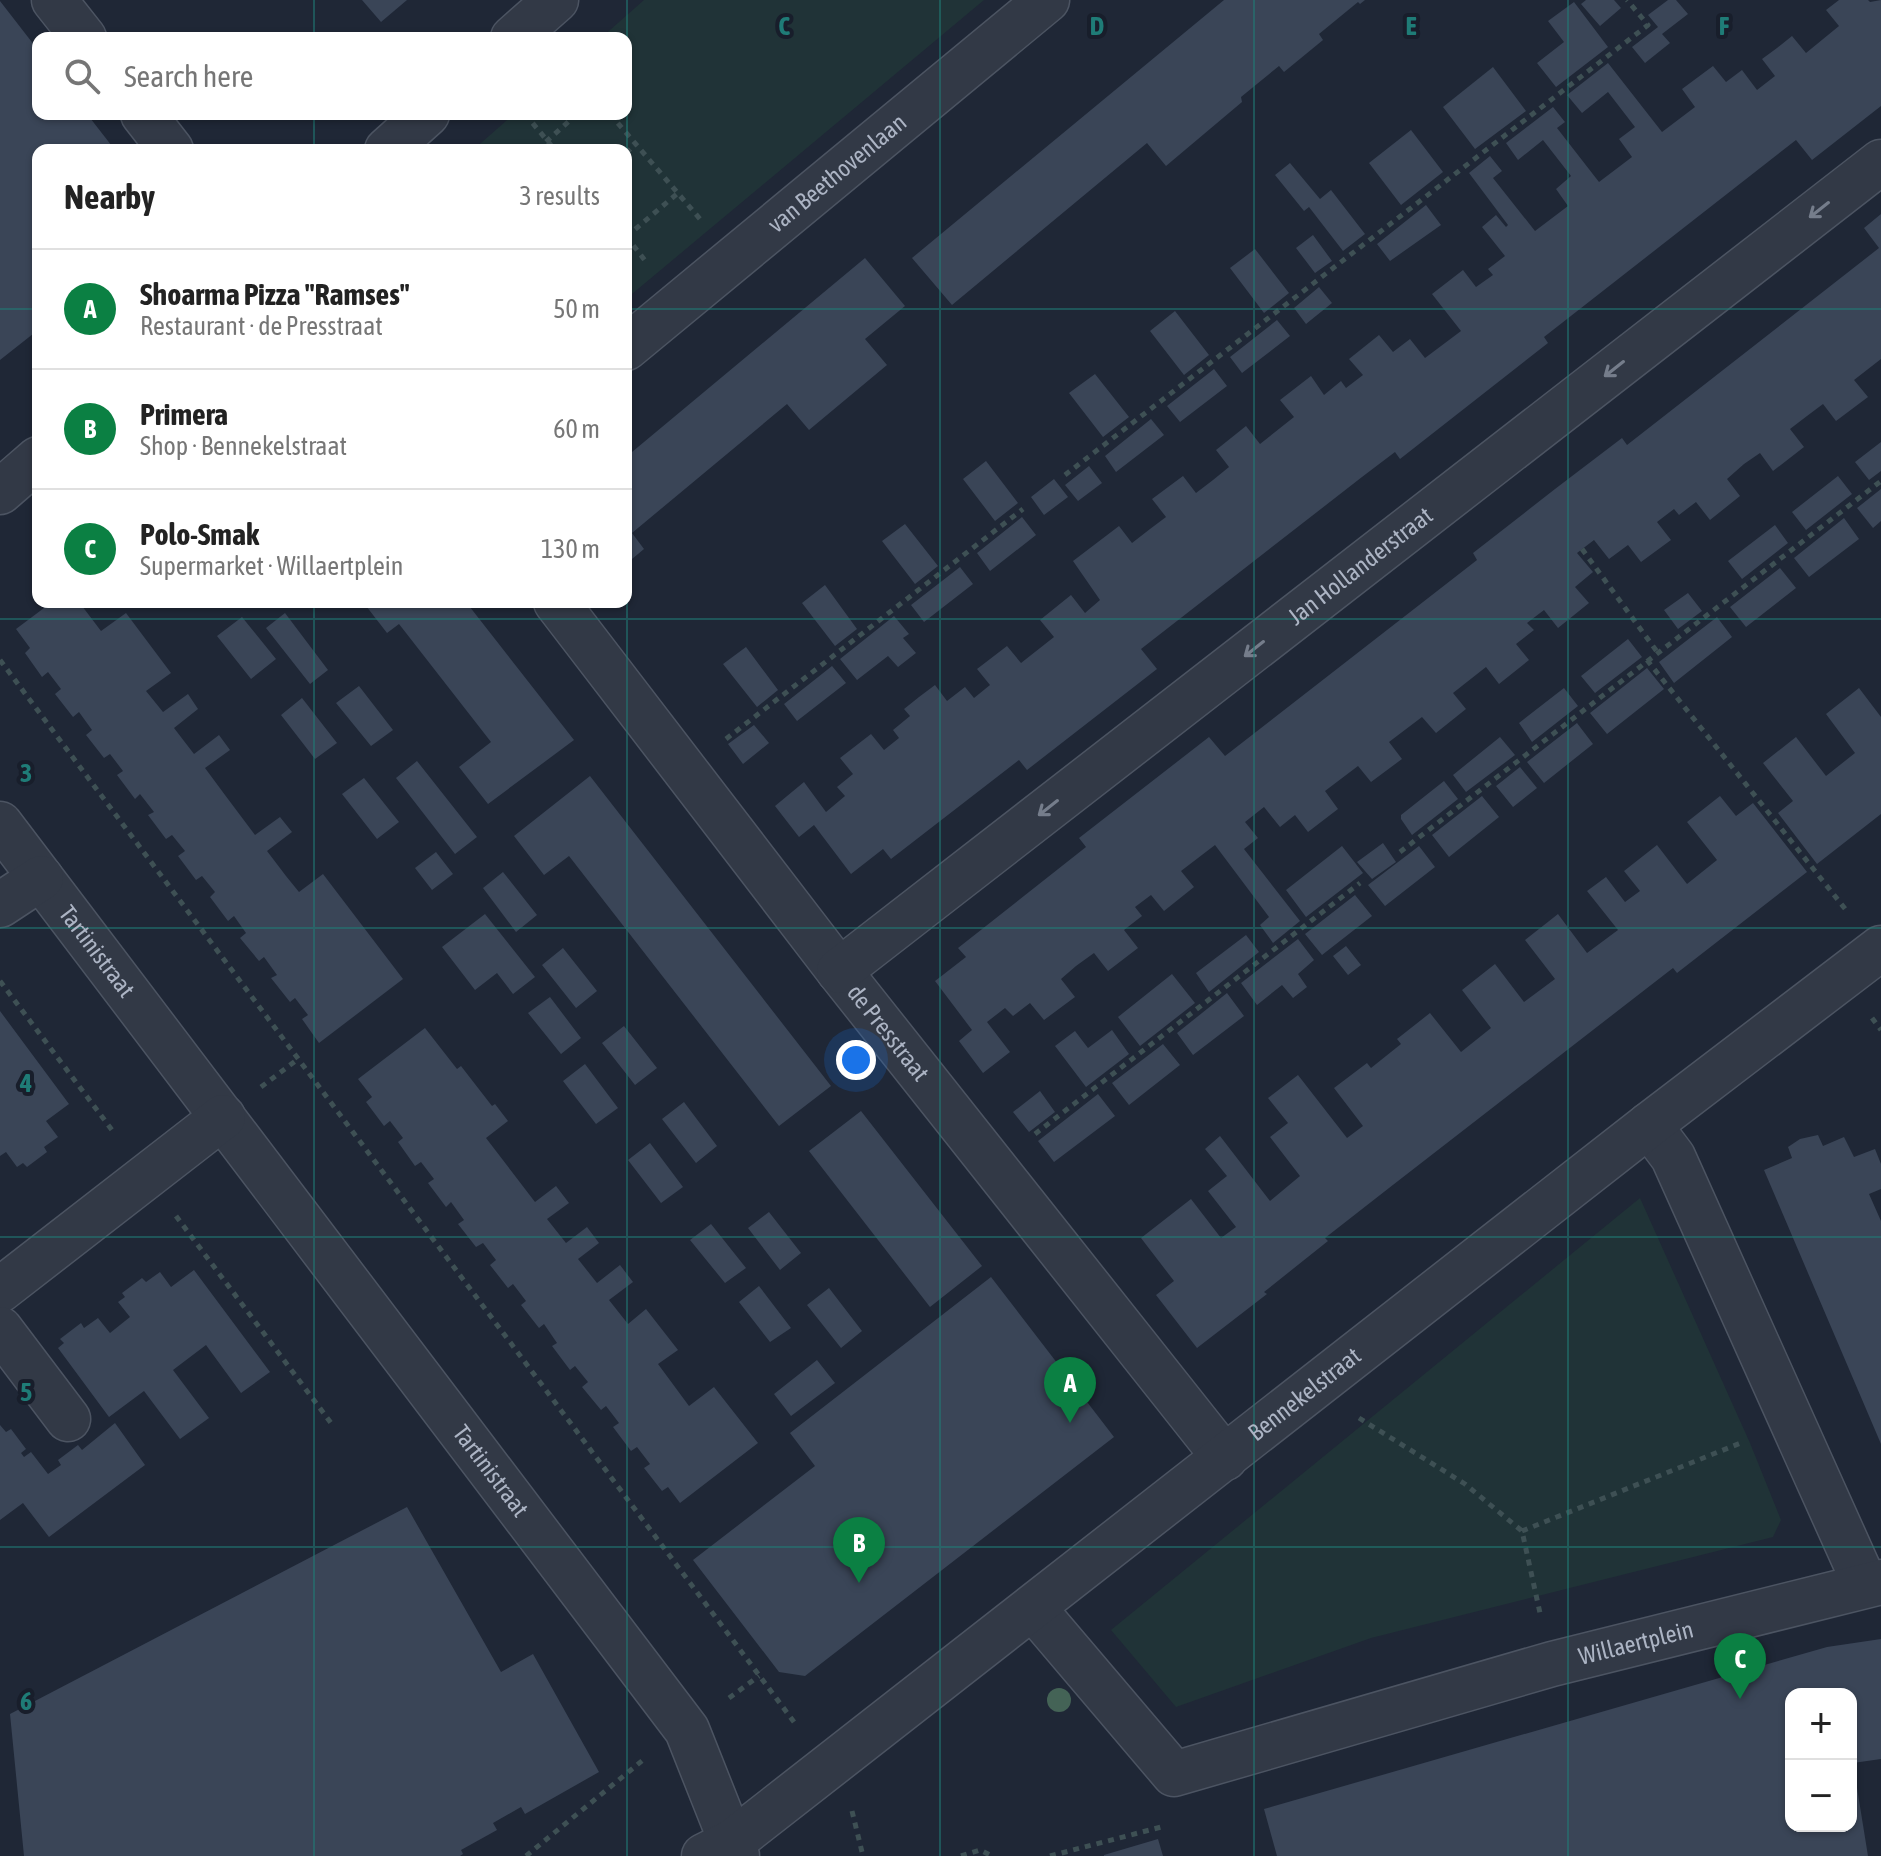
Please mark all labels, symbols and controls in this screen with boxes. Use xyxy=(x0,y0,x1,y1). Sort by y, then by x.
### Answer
text: C xyxy=(778,11,790,41)
text: D xyxy=(1090,11,1104,41)
text: E xyxy=(1405,11,1417,41)
text: F xyxy=(1719,11,1730,41)
search box xyxy=(32,32,632,120)
icon: search xyxy=(60,54,104,98)
text: Search here xyxy=(124,59,253,93)
street label: van Beethovenlaan xyxy=(762,108,911,238)
text: Nearby xyxy=(64,177,155,216)
text: 3 results xyxy=(519,181,600,211)
one-way arrow xyxy=(1809,202,1830,219)
text: Shoarma Pizza "Ramses" xyxy=(140,277,410,311)
text: A xyxy=(84,294,96,324)
text: 50 m xyxy=(553,294,600,324)
text: Restaurant · de Presstraat xyxy=(140,311,383,341)
one-way arrow xyxy=(1604,361,1625,378)
text: Primera xyxy=(140,397,228,431)
text: B xyxy=(84,414,96,444)
text: 60 m xyxy=(553,414,600,444)
text: Shop · Bennekelstraat xyxy=(140,431,347,461)
street label: Jan Hollanderstraat xyxy=(1283,501,1438,630)
text: Polo-Smak xyxy=(140,517,259,551)
text: C xyxy=(84,534,96,564)
text: 130 m xyxy=(541,534,600,564)
text: Supermarket · Willaertplein xyxy=(140,551,403,581)
one-way arrow xyxy=(1244,640,1265,658)
text: 3 xyxy=(20,758,32,788)
one-way arrow xyxy=(1038,800,1059,817)
street label: Tartinistraat xyxy=(54,900,140,1002)
street label: de Presstraat xyxy=(842,979,935,1086)
your location xyxy=(836,1040,876,1080)
text: 4 xyxy=(19,1068,32,1098)
street label: Bennekelstraat xyxy=(1243,1342,1366,1446)
pin: A xyxy=(1044,1357,1096,1423)
text: 5 xyxy=(20,1377,32,1407)
street label: Tartinistraat xyxy=(448,1420,534,1522)
pin: B xyxy=(833,1517,885,1583)
street label: Willaertplein xyxy=(1576,1615,1696,1670)
pin: C xyxy=(1714,1633,1766,1699)
text: 6 xyxy=(20,1686,32,1716)
map controls xyxy=(1785,1688,1857,1832)
button: + xyxy=(1785,1688,1857,1760)
button: − xyxy=(1785,1760,1857,1832)

